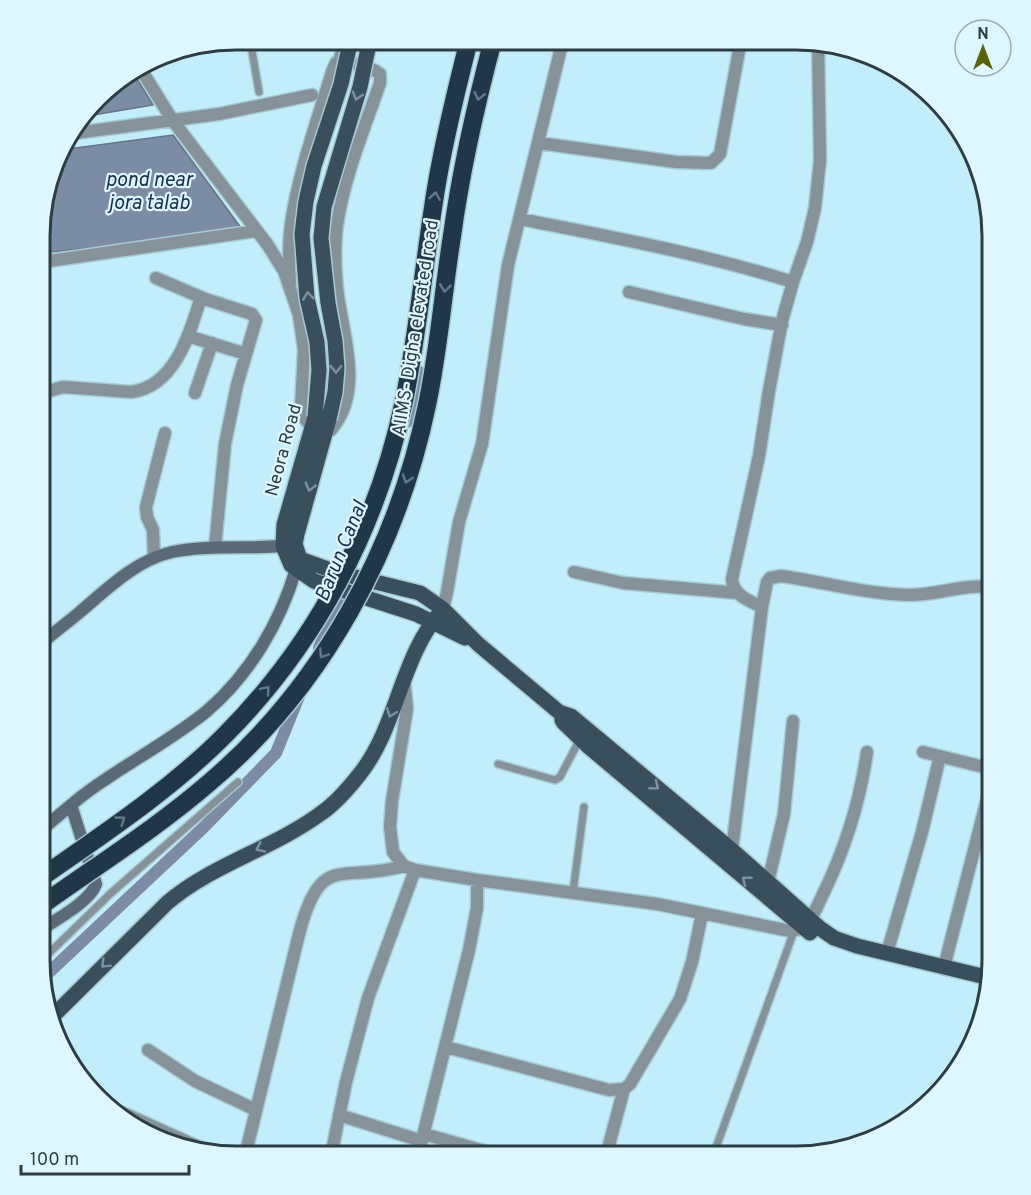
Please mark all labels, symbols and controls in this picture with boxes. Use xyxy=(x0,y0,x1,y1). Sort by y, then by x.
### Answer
north arrow xyxy=(953,18,1013,78)
text: N xyxy=(977,25,989,45)
one-way arrow xyxy=(352,90,364,101)
one-way arrow xyxy=(473,91,486,101)
water label: pond near jora talab xyxy=(105,168,194,217)
one-way arrow xyxy=(428,192,441,202)
street label: AIIMS- Digha elevated road xyxy=(388,218,445,438)
one-way arrow xyxy=(439,284,451,293)
one-way arrow xyxy=(302,292,314,301)
one-way arrow xyxy=(330,365,342,374)
street label: Neora Road xyxy=(261,402,308,499)
one-way arrow xyxy=(402,473,415,484)
one-way arrow xyxy=(305,481,317,492)
water label: Barun Canal xyxy=(310,497,374,606)
one-way arrow xyxy=(319,648,330,659)
one-way arrow xyxy=(258,686,269,697)
one-way arrow xyxy=(386,706,398,717)
one-way arrow xyxy=(648,779,659,790)
one-way arrow xyxy=(115,817,126,828)
one-way arrow xyxy=(255,840,266,852)
one-way arrow xyxy=(742,876,753,887)
one-way arrow xyxy=(102,957,113,968)
scale bar xyxy=(21,1138,189,1176)
text: 100 m xyxy=(30,1149,79,1172)

